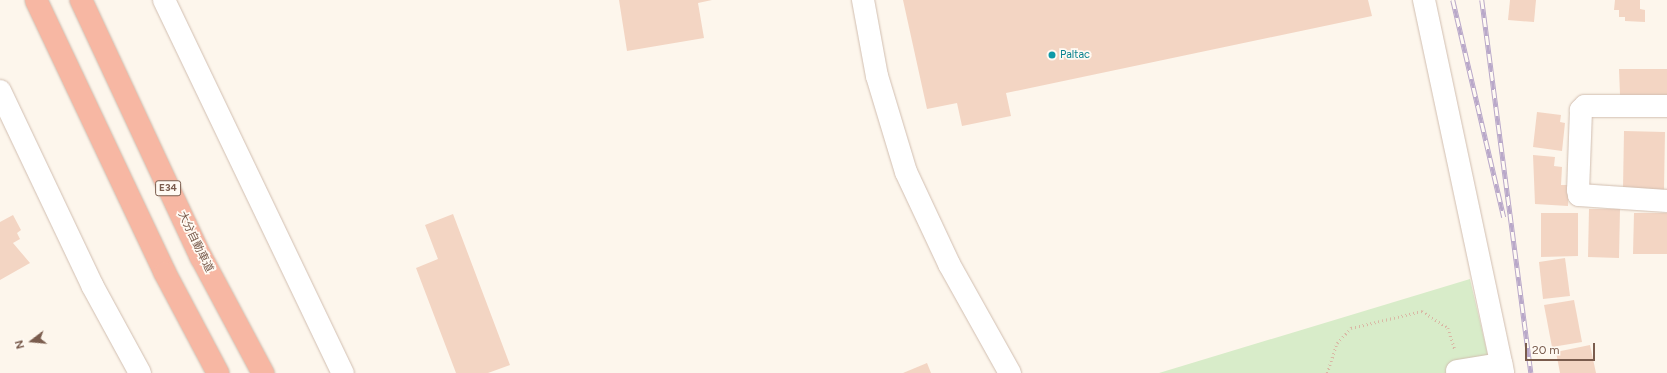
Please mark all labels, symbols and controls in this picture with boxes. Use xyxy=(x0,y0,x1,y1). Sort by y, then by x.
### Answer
place label: Paltac xyxy=(1060,48,1090,62)
marker: Paltac xyxy=(1047,50,1057,60)
road number: E34 xyxy=(155,180,181,196)
street label: 大分自動車道 xyxy=(175,209,215,275)
north arrow xyxy=(12,321,52,361)
scale bar xyxy=(1527,335,1597,361)
text: N xyxy=(13,339,27,350)
text: 20 m xyxy=(1532,343,1560,357)

